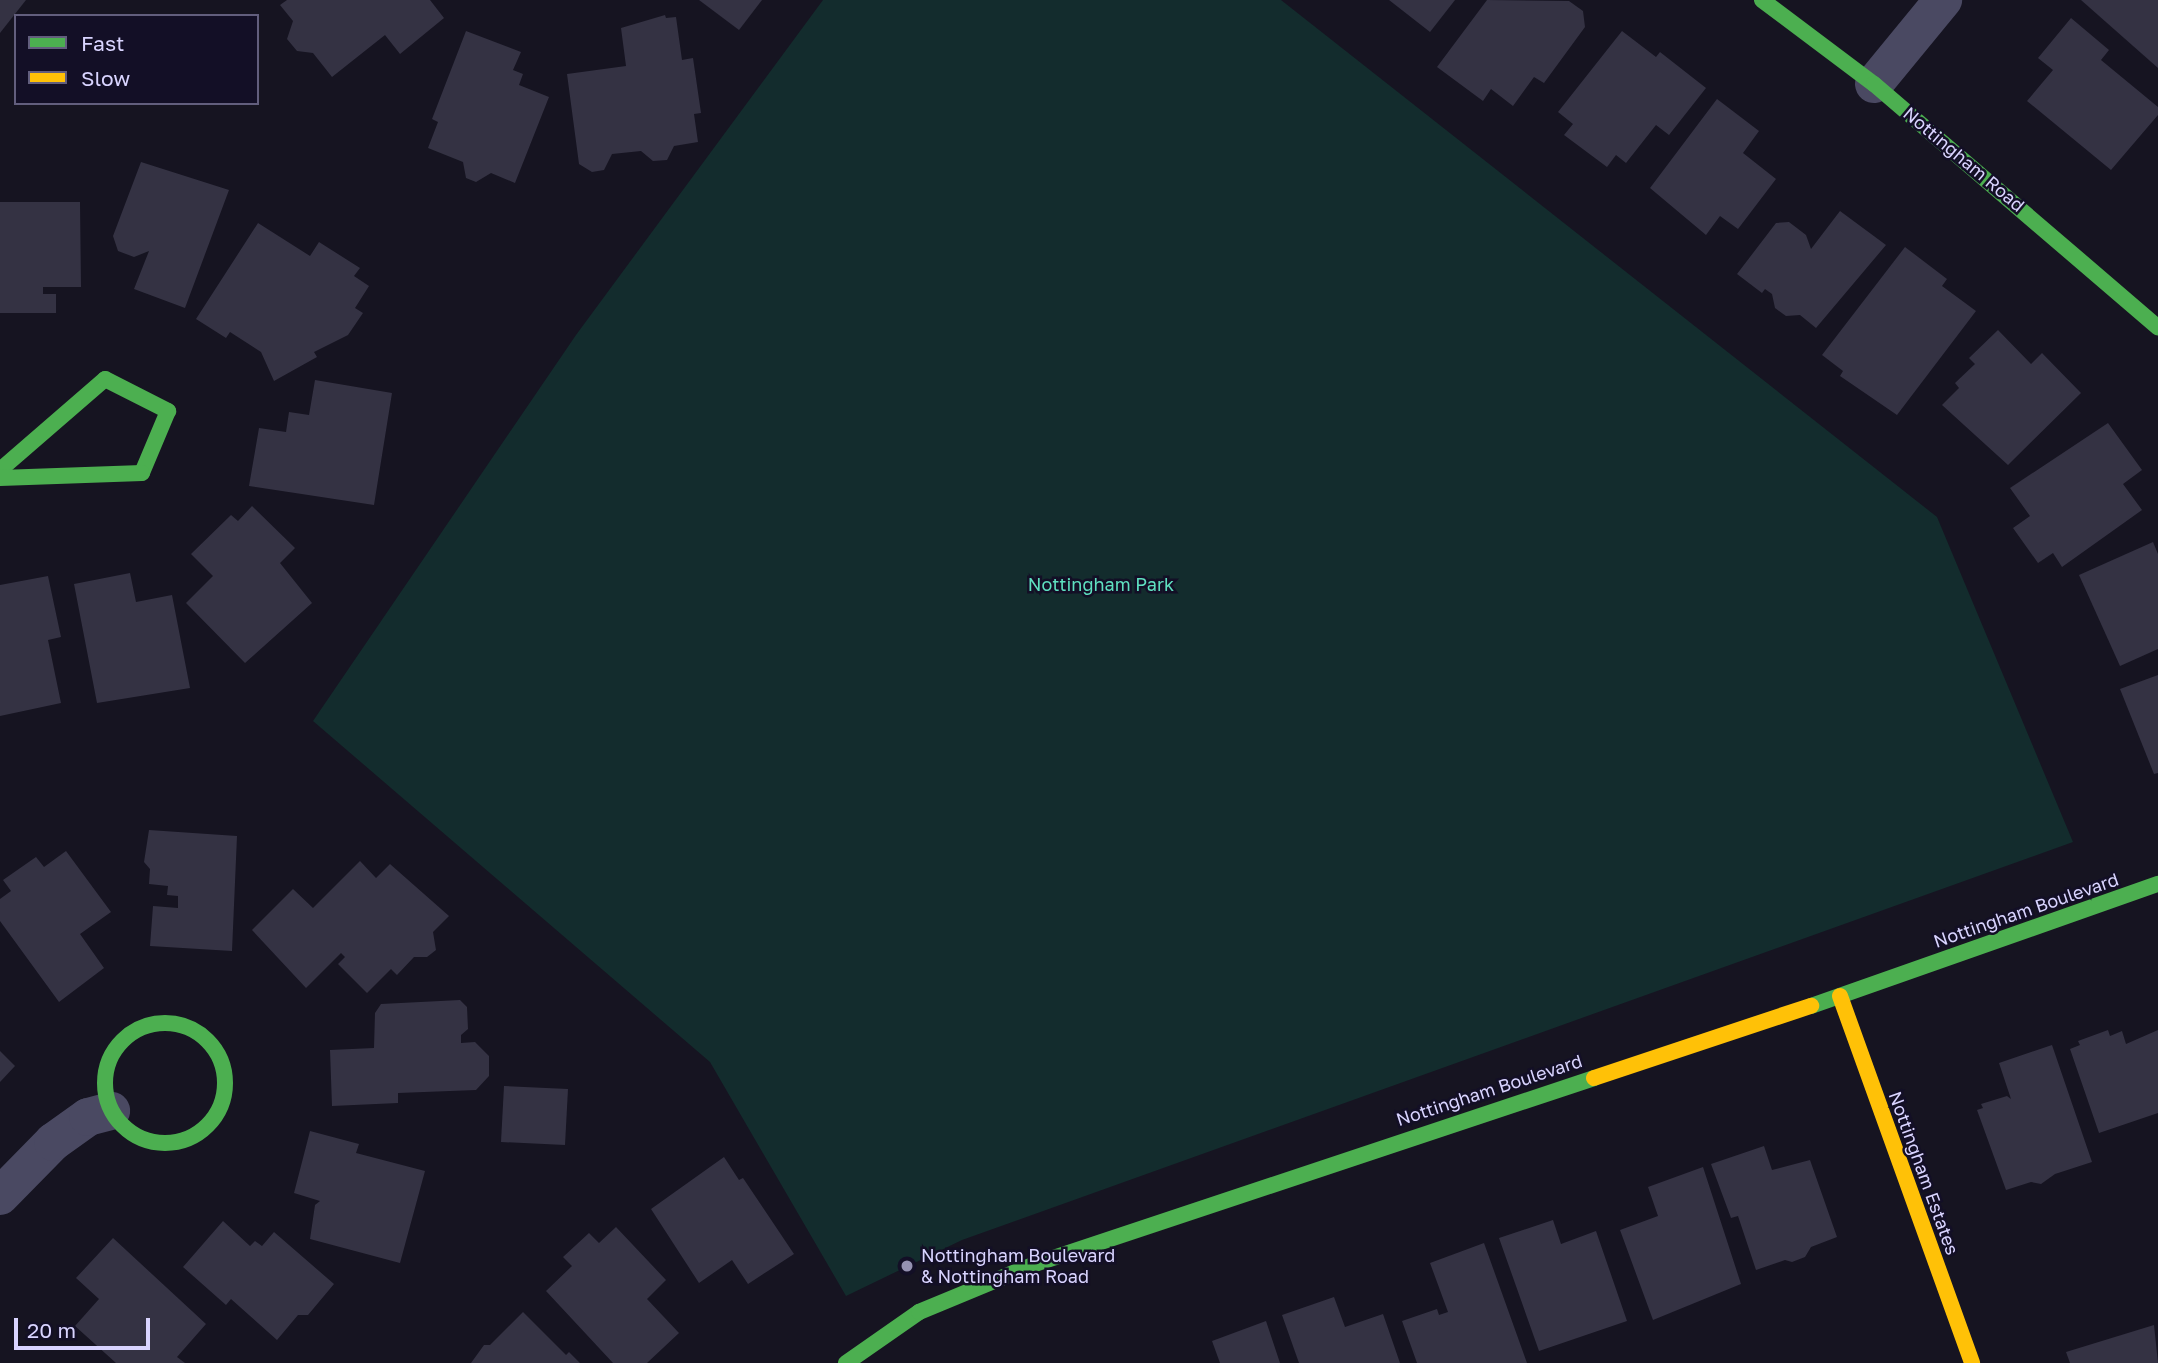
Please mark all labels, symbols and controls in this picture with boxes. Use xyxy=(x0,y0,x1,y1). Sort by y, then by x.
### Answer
legend xyxy=(14,14,259,105)
text: Fast xyxy=(81,30,124,56)
text: Slow xyxy=(81,65,130,91)
street label: Nottingham Road xyxy=(1899,102,2029,216)
park label: Nottingham Park xyxy=(1028,573,1174,595)
street label: Nottingham Boulevard xyxy=(1931,868,2121,952)
street label: Nottingham Boulevard xyxy=(1393,1050,1585,1130)
street label: Nottingham Estates xyxy=(1884,1088,1964,1258)
place label: Nottingham Boulevard & Nottingham Road xyxy=(921,1245,1115,1288)
marker: Nottingham Boulevard & Nottingham Road xyxy=(899,1258,915,1274)
scale bar xyxy=(18,1304,154,1348)
text: 20 m xyxy=(27,1317,76,1343)

